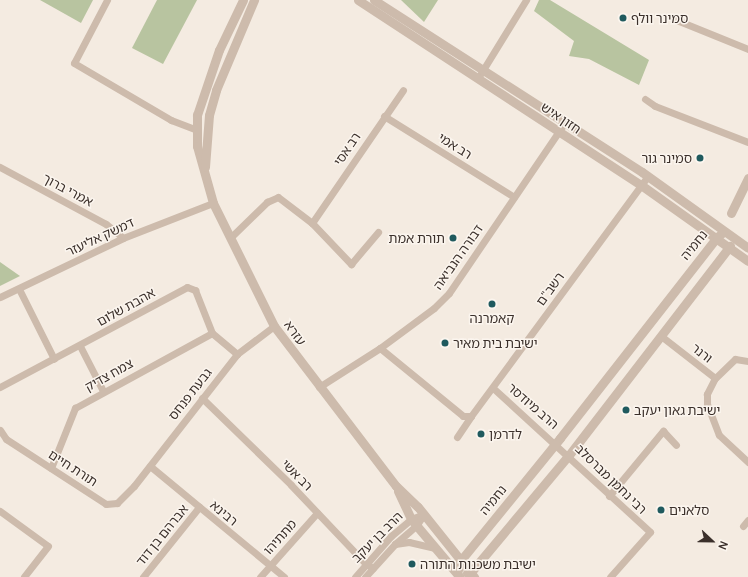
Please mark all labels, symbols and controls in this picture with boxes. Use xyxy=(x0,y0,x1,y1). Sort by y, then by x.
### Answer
place label: סמינר וולף xyxy=(631,10,688,26)
marker: סמינר וולף xyxy=(618,13,628,23)
street label: חזון איש xyxy=(538,99,584,137)
street label: רב אסי xyxy=(330,129,364,169)
street label: רב אמי xyxy=(435,130,475,162)
place label: סמינר גור xyxy=(641,150,692,166)
marker: סמינר גור xyxy=(695,153,705,163)
street label: אמרי ברוך xyxy=(40,170,96,210)
street label: דמשק אליעזר xyxy=(64,214,136,260)
street label: דבורה הנביאה xyxy=(430,221,486,293)
street label: נחמיה xyxy=(677,227,711,263)
place label: תורת אמת xyxy=(389,230,445,246)
marker: תורת אמת xyxy=(448,233,458,243)
street label: רשב"ם xyxy=(533,269,567,309)
street label: אהבת שלום xyxy=(94,285,158,329)
marker: קאמרנה xyxy=(487,299,497,309)
place label: קאמרנה xyxy=(470,310,514,326)
street label: עזרא xyxy=(281,317,309,349)
place label: ישיבת בית מאיר xyxy=(453,335,538,351)
marker: ישיבת בית מאיר xyxy=(440,338,450,348)
street label: ורנר xyxy=(688,340,716,366)
street label: צמח צדיק xyxy=(82,355,136,395)
street label: גבעת פנחס xyxy=(165,365,215,423)
street label: הרב מיודסר xyxy=(504,380,562,432)
place label: ישיבת גאון יעקב xyxy=(634,402,720,418)
marker: ישיבת גאון יעקב xyxy=(621,405,631,415)
place label: לדרמן xyxy=(489,426,522,442)
marker: לדרמן xyxy=(476,429,486,439)
street label: רבי נחמן מברסלב xyxy=(572,441,650,517)
street label: תורת חיים xyxy=(45,446,101,490)
street label: רב אשי xyxy=(278,456,316,494)
street label: נחמיה xyxy=(476,482,510,518)
street label: רבינא xyxy=(207,497,241,529)
street label: אברהם בן דוד xyxy=(133,501,191,569)
place label: סלאנים xyxy=(669,502,709,518)
marker: סלאנים xyxy=(656,505,666,515)
street label: הרב בן יעקב xyxy=(348,508,406,566)
street label: מתתיהו xyxy=(260,516,300,558)
north arrow xyxy=(692,521,732,561)
text: N xyxy=(715,539,732,552)
place label: ישיבת משכנות התורה xyxy=(420,556,536,572)
marker: ישיבת משכנות התורה xyxy=(407,559,417,569)

